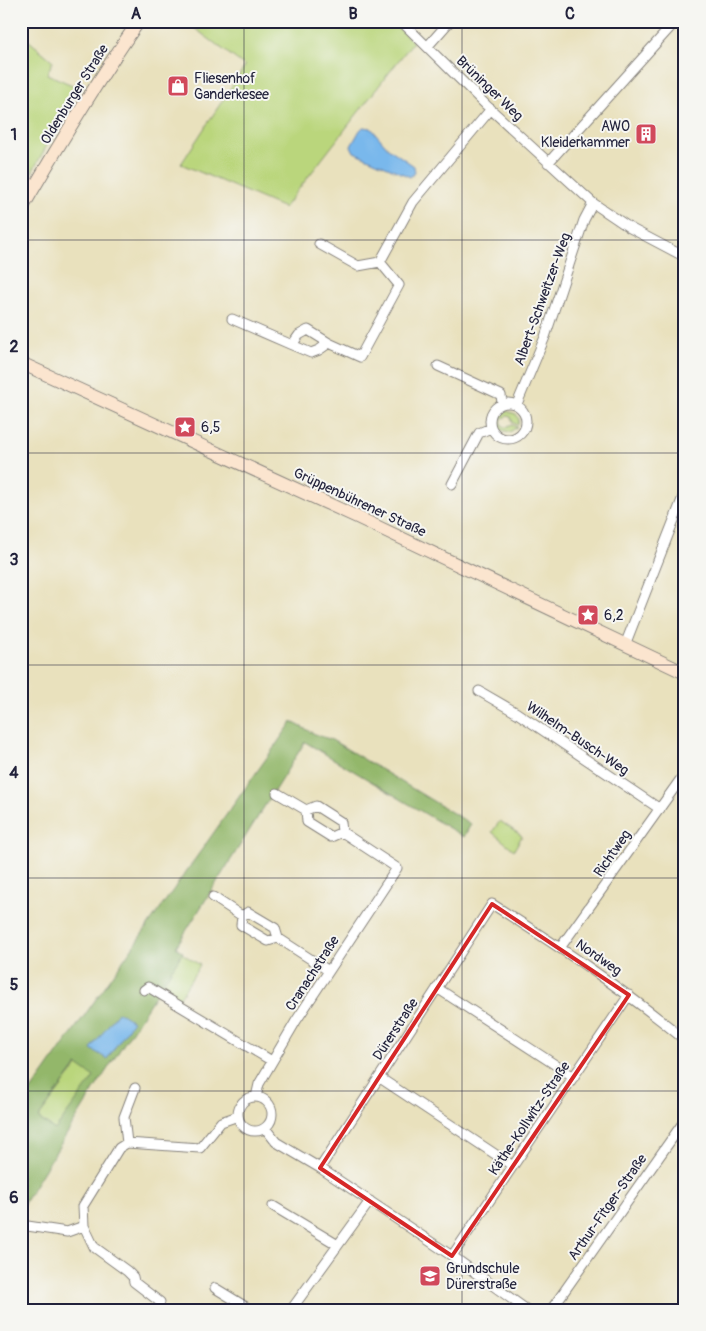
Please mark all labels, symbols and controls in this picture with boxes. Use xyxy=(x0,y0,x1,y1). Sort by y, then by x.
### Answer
text: A xyxy=(131,4,142,24)
text: B xyxy=(348,4,358,24)
text: C xyxy=(565,4,575,24)
street label: Oldenburger Straße xyxy=(37,41,112,147)
street label: Brüninger Weg xyxy=(453,52,527,124)
place label: Fliesenhof Ganderkesee xyxy=(194,70,269,103)
shop icon: Fliesenhof Ganderkesee xyxy=(166,74,190,98)
place label: AWO Kleiderkammer xyxy=(541,118,630,151)
building icon: AWO Kleiderkammer xyxy=(634,122,658,146)
text: 1 xyxy=(11,125,17,145)
street label: Albert-Schweitzer-Weg xyxy=(511,230,574,368)
text: 2 xyxy=(10,337,19,357)
place icon: 6,5 xyxy=(173,415,197,439)
place label: 6,5 xyxy=(201,419,220,436)
street label: Grüppenbührener Straße xyxy=(291,464,429,541)
text: 3 xyxy=(10,550,19,570)
place icon: 6,2 xyxy=(576,603,600,627)
place label: 6,2 xyxy=(604,607,624,624)
street label: Wilhelm-Busch-Weg xyxy=(523,698,632,779)
text: 4 xyxy=(9,763,19,783)
street label: Richtweg xyxy=(590,827,635,880)
street label: Cranachstraße xyxy=(282,933,343,1014)
street label: Nordweg xyxy=(573,936,625,979)
text: 5 xyxy=(10,975,19,995)
street label: Dürerstraße xyxy=(369,995,422,1064)
street label: Käthe-Kollwitz-Straße xyxy=(485,1058,574,1178)
street label: Arthur-Fitger-Straße xyxy=(564,1151,650,1264)
text: 6 xyxy=(9,1188,19,1208)
place label: Grundschule Dürerstraße xyxy=(446,1260,519,1293)
school or university icon: Grundschule Dürerstraße xyxy=(418,1264,442,1288)

